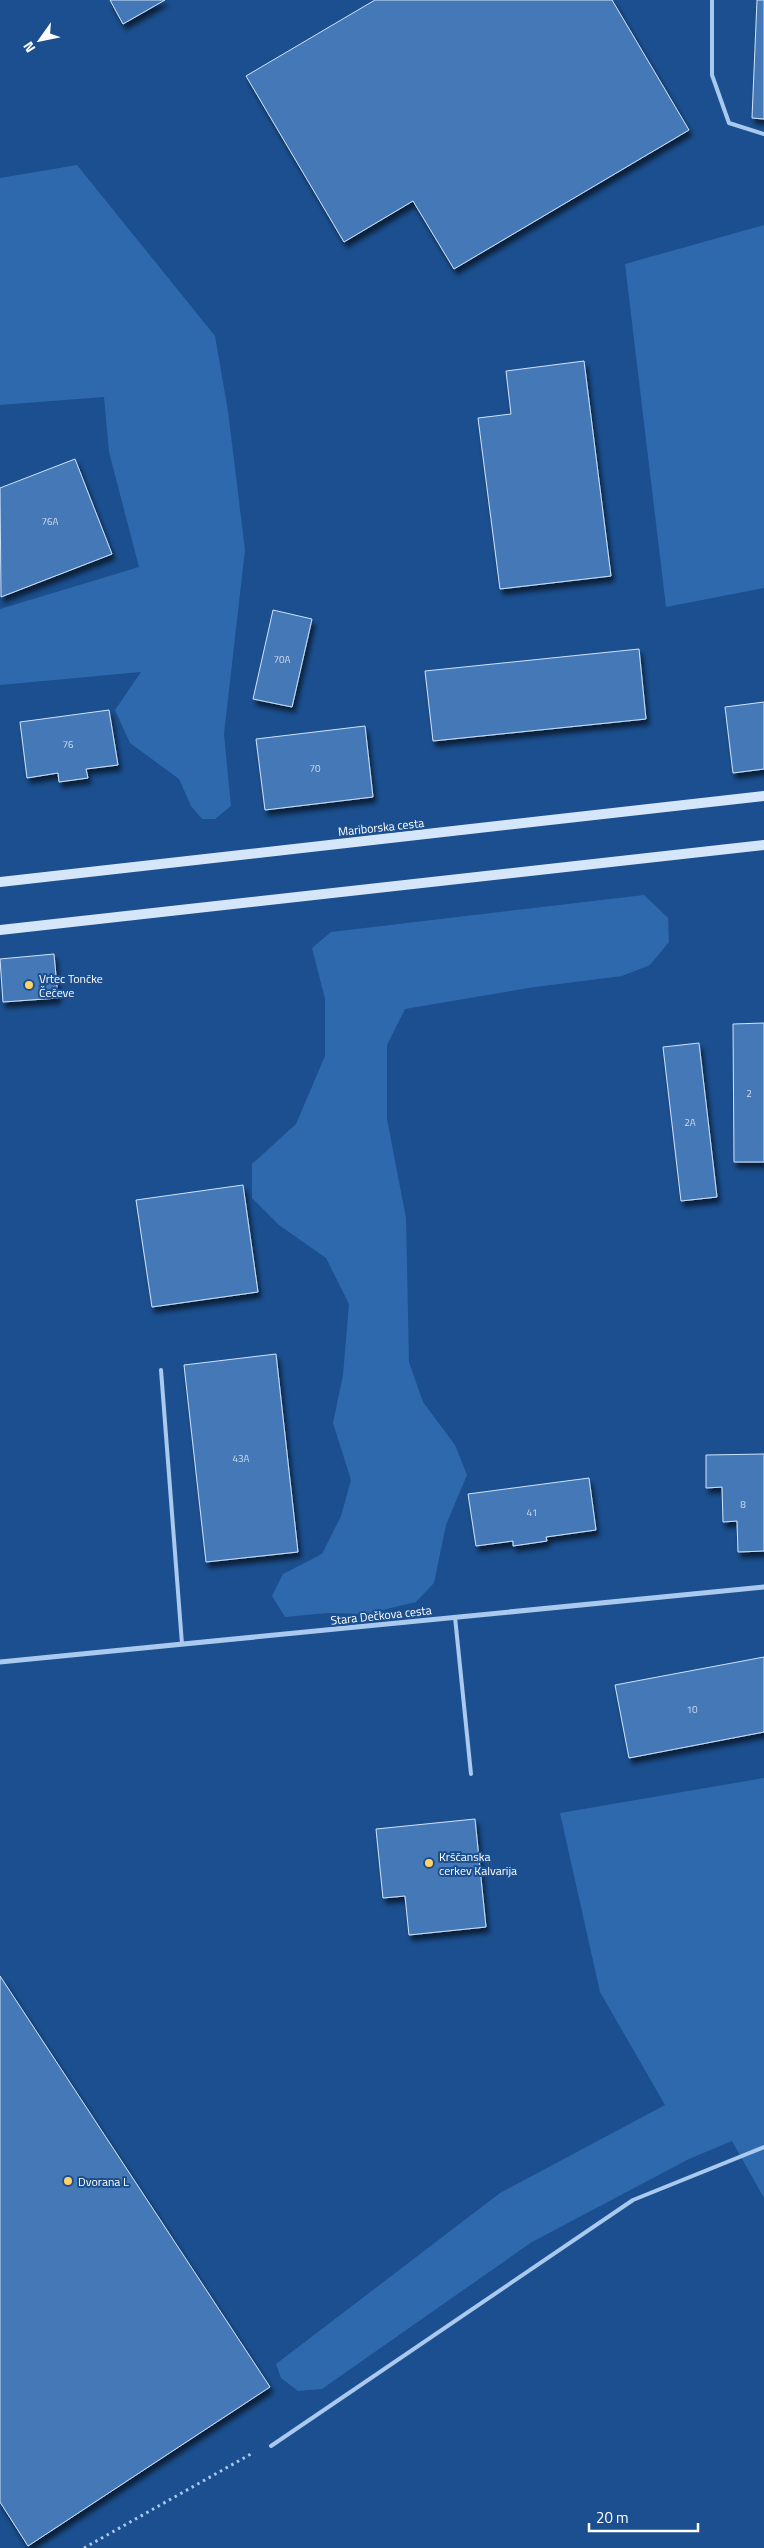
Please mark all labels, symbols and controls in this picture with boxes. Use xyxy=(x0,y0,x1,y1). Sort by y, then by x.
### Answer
north arrow xyxy=(15,15,65,65)
text: N xyxy=(17,38,40,57)
house number: 76A xyxy=(41,514,59,529)
house number: 70A xyxy=(273,652,291,667)
house number: 76 xyxy=(62,737,74,752)
house number: 70 xyxy=(309,761,321,776)
street label: Mariborska cesta xyxy=(337,813,425,841)
place label: Vrtec Tončke Čečeve xyxy=(39,969,103,1002)
marker: Vrtec Tončke Čečeve xyxy=(23,979,35,991)
house number: 2 xyxy=(746,1086,752,1101)
house number: 2A xyxy=(684,1115,696,1130)
house number: 43A xyxy=(232,1451,250,1466)
house number: 8 xyxy=(740,1497,746,1512)
house number: 41 xyxy=(526,1505,538,1520)
street label: Stara Dečkova cesta xyxy=(329,1600,433,1630)
house number: 10 xyxy=(686,1702,698,1717)
place label: Krščanska cerkev Kalvarija xyxy=(439,1847,517,1880)
marker: Krščanska cerkev Kalvarija xyxy=(423,1857,435,1869)
place label: Dvorana L xyxy=(78,2172,129,2191)
marker: Dvorana L xyxy=(62,2175,74,2187)
scale bar xyxy=(589,2500,698,2532)
text: 20 m xyxy=(596,2506,629,2529)

